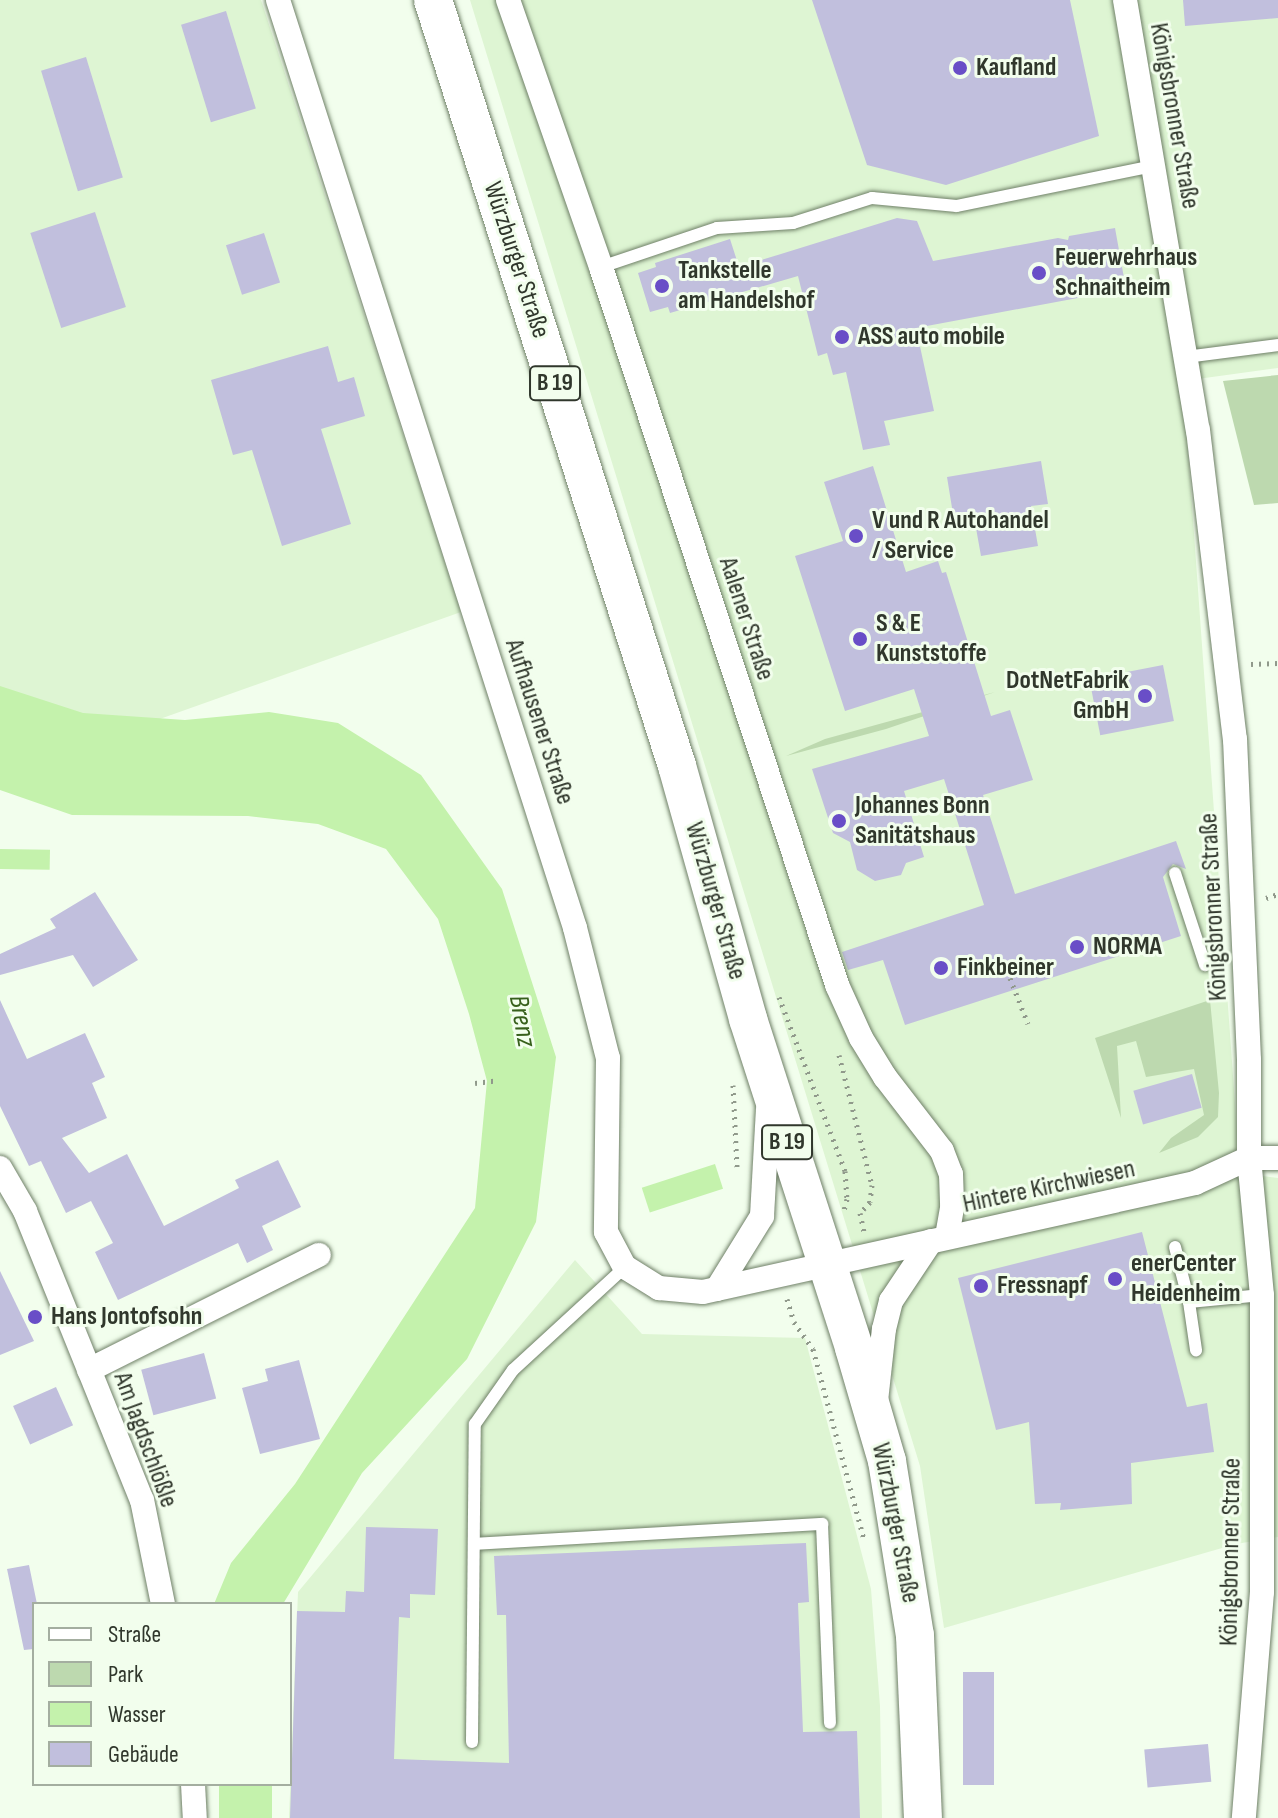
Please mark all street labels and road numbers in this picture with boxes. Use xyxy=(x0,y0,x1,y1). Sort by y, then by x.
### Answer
street label: Königsbronner Straße xyxy=(1142,21,1206,211)
street label: Würzburger Straße xyxy=(476,178,556,342)
road number: B 19 xyxy=(529,363,581,403)
street label: Aalener Straße xyxy=(711,554,781,684)
street label: Aufhausener Straße xyxy=(498,635,580,809)
street label: Königsbronner Straße xyxy=(1193,812,1235,1002)
street label: Würzburger Straße xyxy=(678,819,752,983)
road number: B 19 xyxy=(761,1122,813,1162)
street label: Hintere Kirchwiesen xyxy=(960,1154,1138,1220)
street label: Am Jagdschlößle xyxy=(106,1368,184,1512)
street label: Würzburger Straße xyxy=(864,1440,926,1606)
street label: Königsbronner Straße xyxy=(1214,1458,1248,1646)

